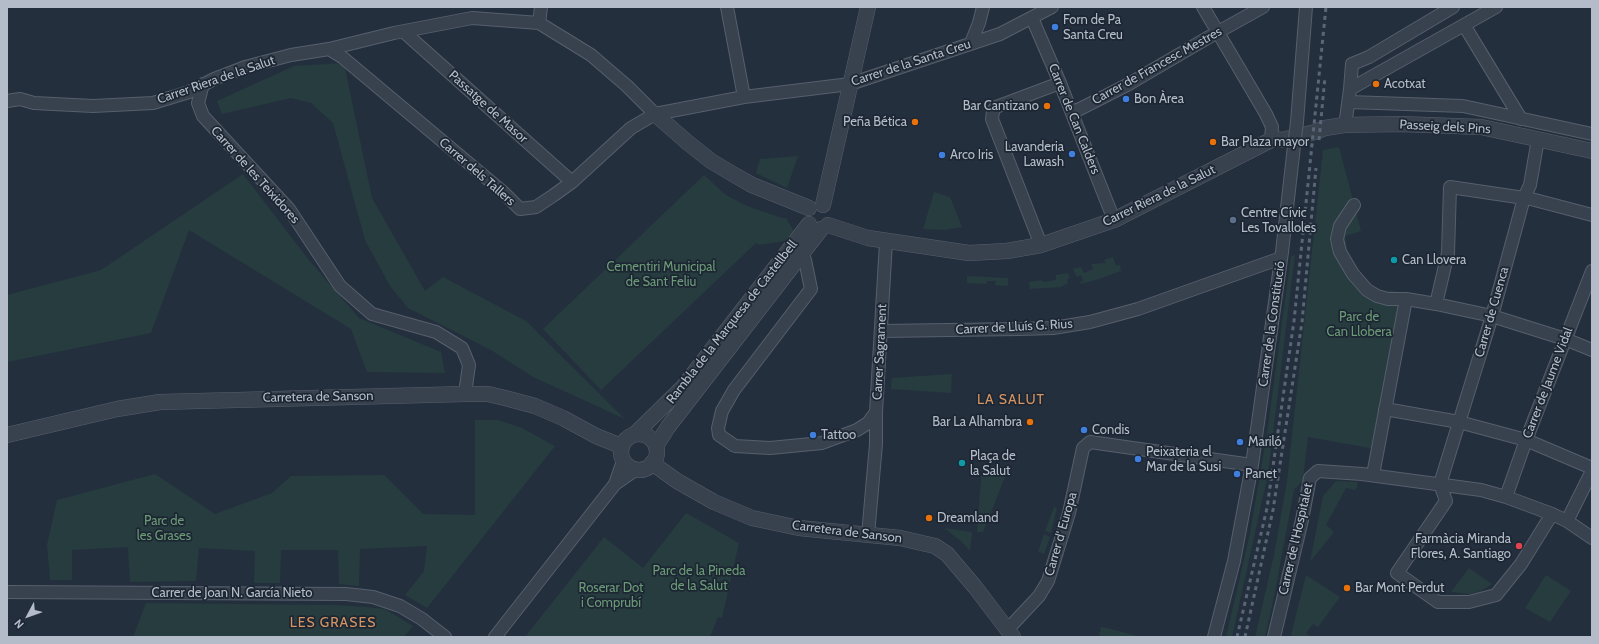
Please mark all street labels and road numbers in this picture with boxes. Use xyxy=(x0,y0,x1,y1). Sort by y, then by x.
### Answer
street label: Carrer de Francesc Mestres xyxy=(1089,24,1225,108)
street label: Carrer de la Santa Creu xyxy=(849,36,973,90)
street label: Carrer Riera de la Salut xyxy=(155,53,277,107)
street label: Carrer de Can Calders xyxy=(1045,61,1103,177)
street label: Passatge de Masor xyxy=(445,67,531,147)
street label: Passeig dels Pins xyxy=(1399,117,1491,137)
street label: Carrer de les Teixidores xyxy=(207,123,303,227)
street label: Carrer dels Tallers xyxy=(436,135,518,209)
street label: Carrer Riera de la Salut xyxy=(1100,162,1218,230)
street label: Rambla de la Marquesa de Castellbell xyxy=(663,237,801,407)
street label: Carrer de la Constitució xyxy=(1255,260,1289,388)
street label: Carrer de Cuenca xyxy=(1472,265,1512,359)
street label: Carrer Sagrament xyxy=(870,304,890,400)
street label: Carrer de Lluís G. Rius xyxy=(955,316,1073,338)
street label: Carrer de Jaume Vidal xyxy=(1520,325,1576,441)
street label: Carretera de Sanson xyxy=(262,388,374,406)
street label: Carrer de l'Hospitalet xyxy=(1276,482,1316,596)
street label: Carrer d' Europa xyxy=(1042,490,1080,578)
street label: Carretera de Sanson xyxy=(791,518,903,546)
street label: Carrer de Joan N. García Nieto xyxy=(152,585,312,601)

